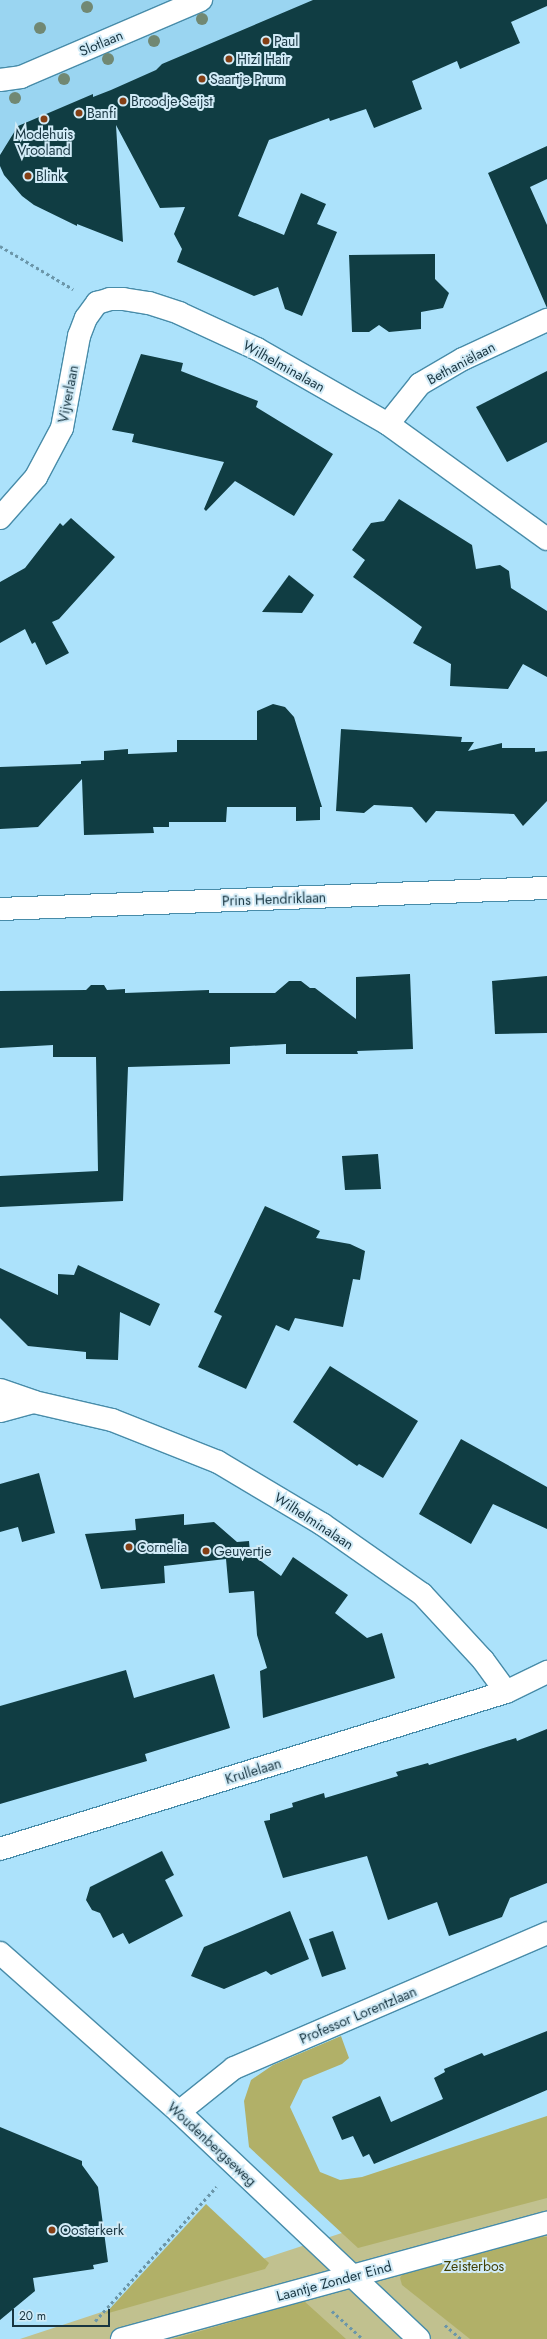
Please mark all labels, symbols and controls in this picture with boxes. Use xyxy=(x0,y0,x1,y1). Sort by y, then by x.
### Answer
street label: Slotlaan xyxy=(77,26,125,60)
place label: Paul xyxy=(274,33,299,49)
marker: Paul xyxy=(261,36,271,46)
place label: Hizi Hair xyxy=(237,51,290,67)
marker: Hizi Hair xyxy=(224,54,234,64)
place label: Saartje Prum xyxy=(210,71,285,87)
marker: Saartje Prum xyxy=(197,74,207,84)
place label: Broodje Seijst xyxy=(131,93,213,109)
marker: Broodje Seijst xyxy=(118,96,128,106)
place label: Banfi xyxy=(87,105,117,121)
marker: Banfi xyxy=(74,108,84,118)
marker: Modehuis Vrooland xyxy=(39,114,49,124)
place label: Modehuis Vrooland xyxy=(15,126,73,158)
place label: Blink xyxy=(36,168,64,184)
marker: Blink xyxy=(23,171,33,181)
street label: Wilhelminalaan xyxy=(240,337,328,395)
street label: Bethaniëlaan xyxy=(424,338,498,388)
street label: Vijverlaan xyxy=(54,364,82,424)
street label: Prins Hendriklaan xyxy=(222,889,326,909)
street label: Wilhelminalaan xyxy=(271,1489,357,1553)
place label: Cornelia xyxy=(137,1539,187,1555)
marker: Cornelia xyxy=(124,1542,134,1552)
place label: Geuvertje xyxy=(214,1543,271,1559)
marker: Geuvertje xyxy=(201,1546,211,1556)
street label: Krullelaan xyxy=(223,1755,283,1787)
street label: Professor Lorentzlaan xyxy=(297,1983,419,2047)
street label: Woudenbergseweg xyxy=(164,2099,260,2189)
place label: Oosterkerk xyxy=(60,2222,124,2238)
marker: Oosterkerk xyxy=(47,2225,57,2235)
street label: Laantje Zonder Eind xyxy=(275,2258,393,2304)
park label: Zeisterbos xyxy=(444,2258,504,2274)
scale bar xyxy=(14,2301,112,2327)
text: 20 m xyxy=(19,2307,46,2325)

